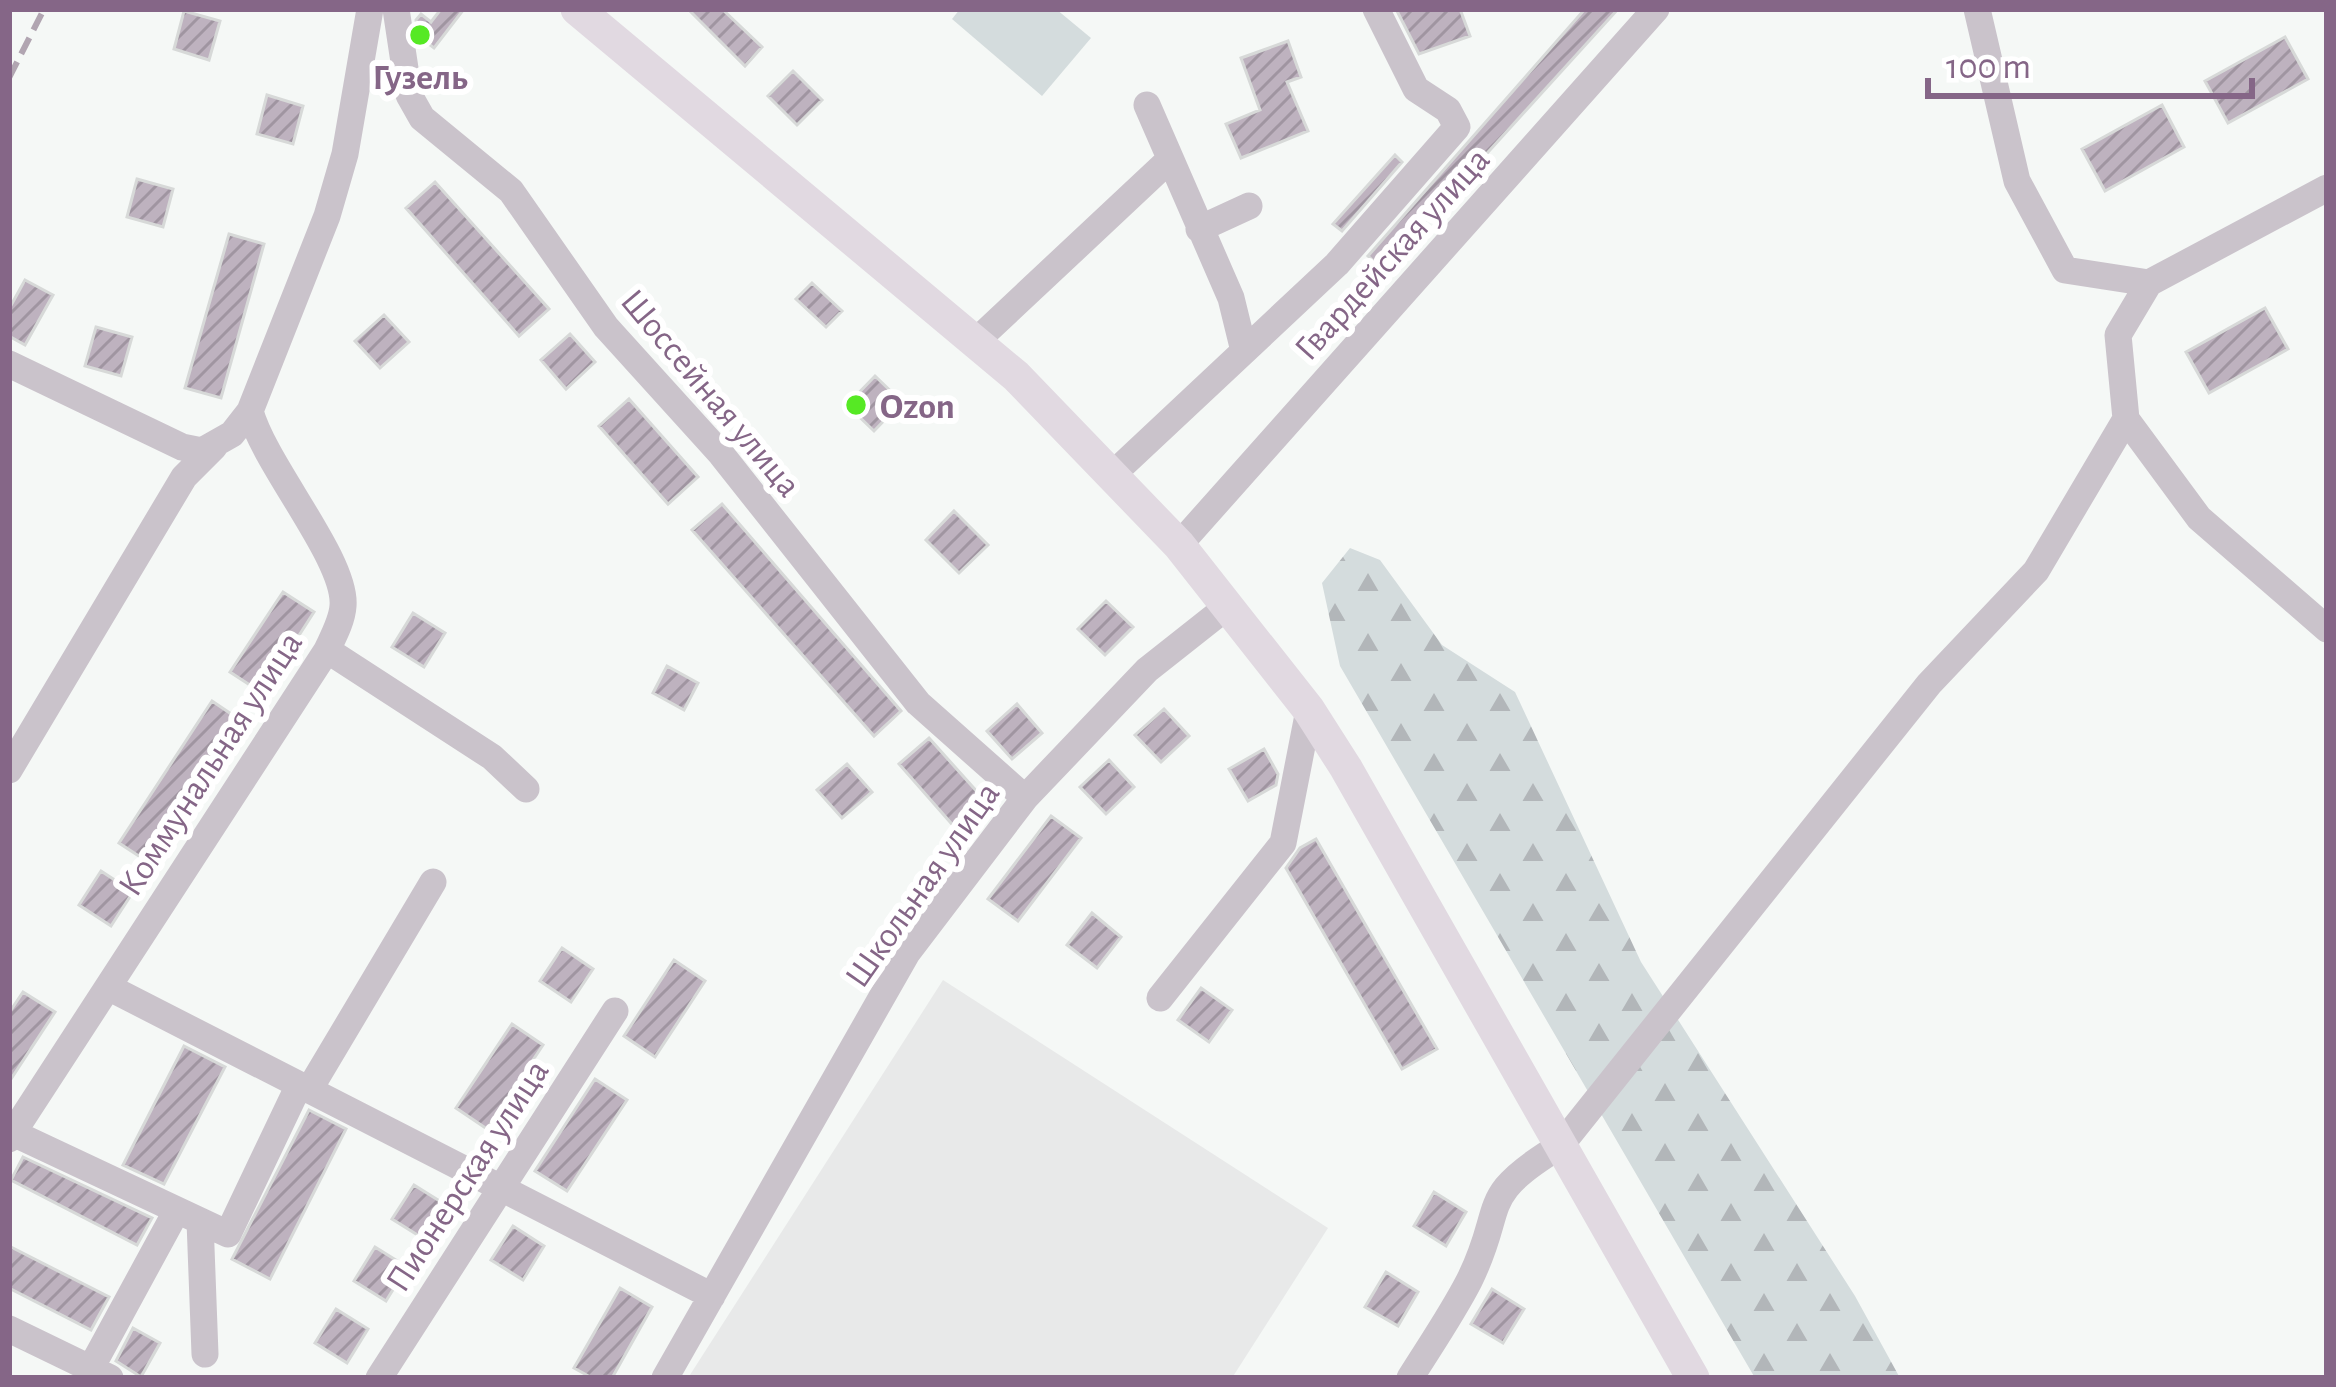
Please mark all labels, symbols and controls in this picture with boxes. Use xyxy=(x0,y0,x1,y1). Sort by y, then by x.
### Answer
marker: Гузель xyxy=(407,22,433,48)
scale bar xyxy=(1928,24,2252,98)
text: 100 m xyxy=(1946,49,2031,85)
place label: Гузель xyxy=(372,60,468,96)
street label: Гвардейская улица xyxy=(1288,141,1497,367)
street label: Шоссейная улица xyxy=(614,283,807,504)
place label: Ozon xyxy=(880,389,955,425)
marker: Ozon xyxy=(843,392,869,418)
street label: Коммунальная улица xyxy=(112,626,309,903)
street label: Школьная улица xyxy=(839,776,1007,994)
street label: Пионерская улица xyxy=(380,1054,556,1298)

